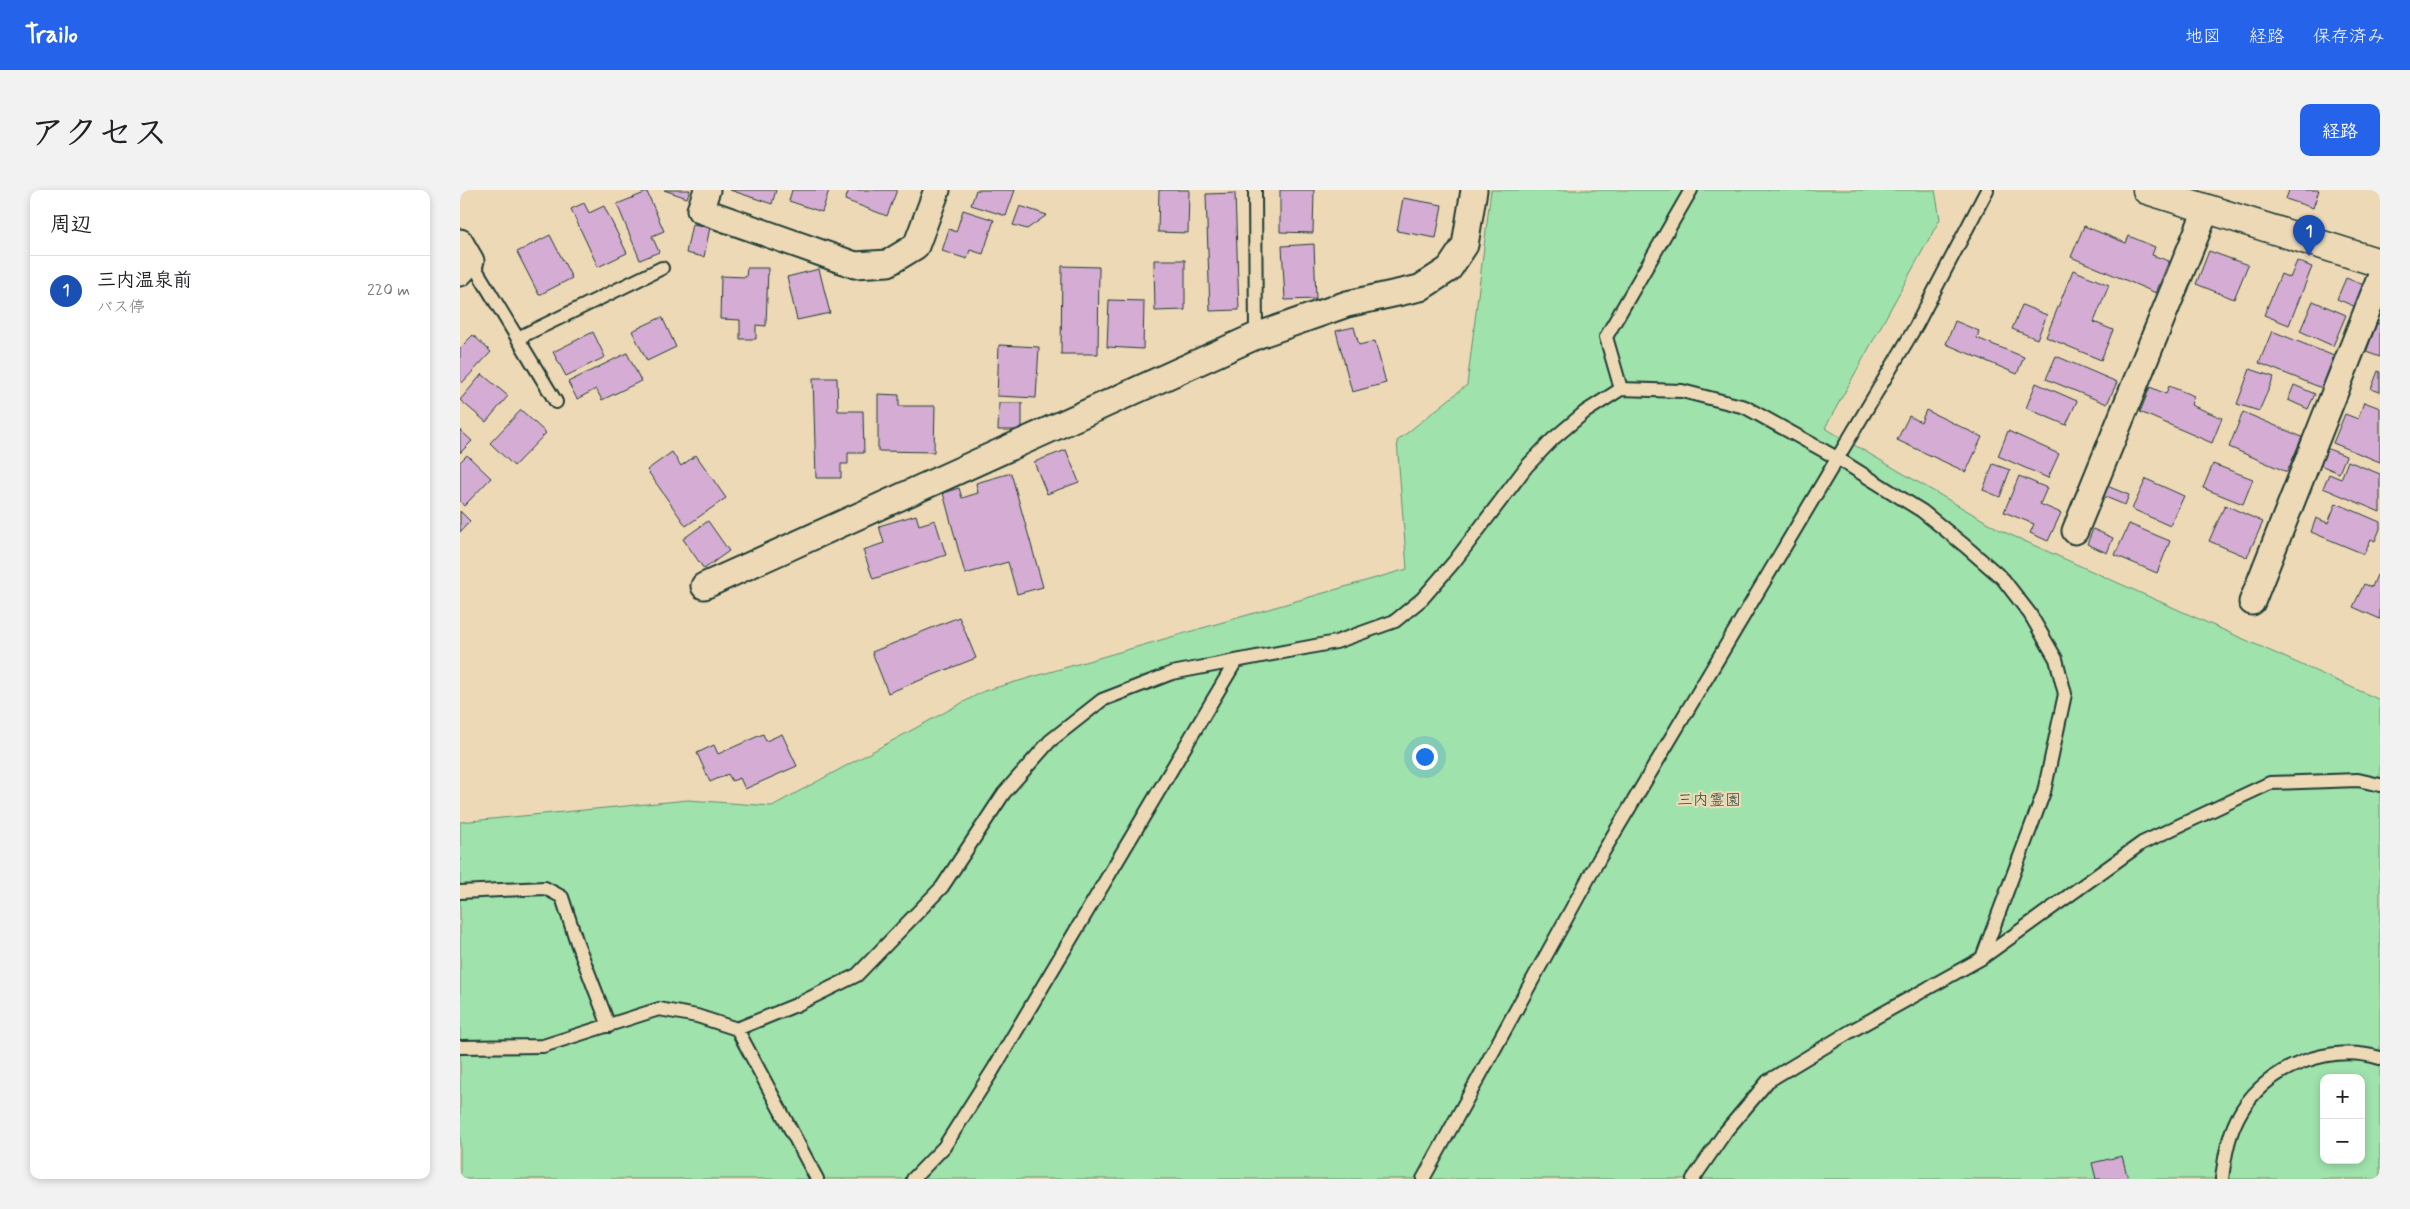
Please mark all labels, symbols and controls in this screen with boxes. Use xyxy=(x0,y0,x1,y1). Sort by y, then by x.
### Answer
text: Trailo xyxy=(25,20,78,51)
text: 地図 xyxy=(2185,25,2221,49)
text: 経路 xyxy=(2249,25,2285,49)
text: 保存済み xyxy=(2313,25,2385,49)
button: 経路 xyxy=(2300,104,2380,156)
text: アクセス xyxy=(30,111,168,157)
text: 周辺 xyxy=(50,211,92,239)
pin: 1 xyxy=(2293,215,2325,256)
text: 三内温泉前 xyxy=(97,268,192,293)
text: 1 xyxy=(62,280,70,301)
text: 220 m xyxy=(367,280,410,301)
text: バス停 xyxy=(97,297,145,318)
your location xyxy=(1412,744,1438,770)
park label: 三内霊園 xyxy=(1677,790,1741,811)
map controls xyxy=(2320,1074,2365,1164)
button: + xyxy=(2320,1074,2365,1119)
button: − xyxy=(2320,1119,2365,1164)

